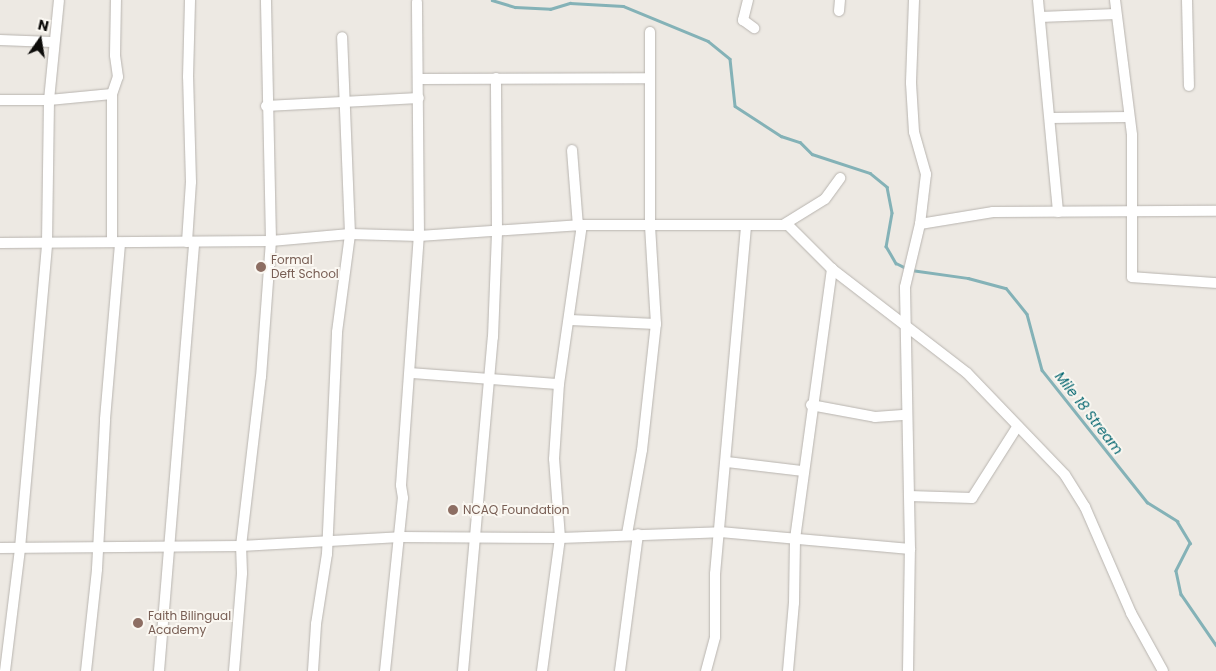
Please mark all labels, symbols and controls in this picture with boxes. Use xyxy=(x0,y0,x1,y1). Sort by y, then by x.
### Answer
text: N xyxy=(36,14,51,36)
north arrow xyxy=(15,15,65,65)
place label: Formal Deft School xyxy=(271,253,339,281)
marker: Formal Deft School xyxy=(255,261,267,273)
water label: Mile 18 Stream xyxy=(1052,368,1126,458)
place label: NCAQ Foundation xyxy=(463,503,569,517)
marker: NCAQ Foundation xyxy=(447,504,459,516)
place label: Faith Bilingual Academy xyxy=(148,609,231,637)
marker: Faith Bilingual Academy xyxy=(132,617,144,629)

